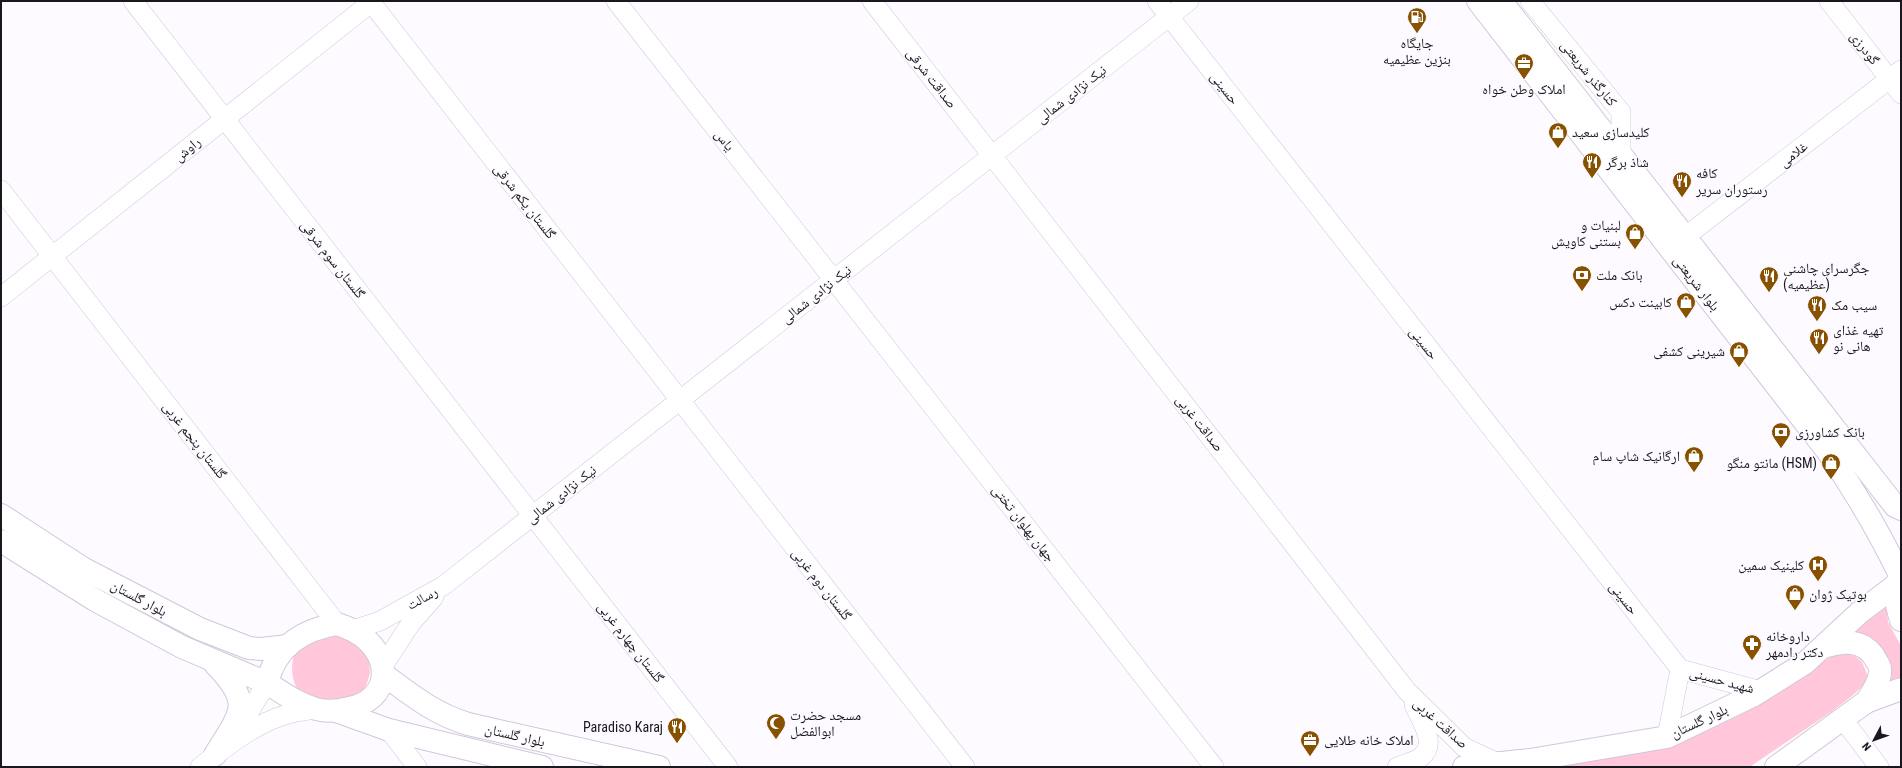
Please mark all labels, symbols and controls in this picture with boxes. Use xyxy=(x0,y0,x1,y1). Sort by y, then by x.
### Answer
fuel station icon: جایگاه بنزین عظیمیه xyxy=(1406,6,1428,34)
street label: گودرزی xyxy=(1846,28,1883,69)
place label: جایگاه بنزین عظیمیه xyxy=(1383,35,1451,68)
street label: کنارگذر شریعتی xyxy=(1557,37,1621,110)
street label: صداقت شرقی xyxy=(903,45,960,112)
office icon: املاک وطن خواه xyxy=(1513,52,1535,80)
street label: نیک نژادی شمالی xyxy=(1033,62,1110,127)
street label: حسینی xyxy=(1207,69,1243,108)
place label: املاک وطن خواه xyxy=(1482,81,1566,98)
shop icon: کلیدسازی سعید xyxy=(1547,121,1569,149)
place label: کلیدسازی سعید xyxy=(1572,124,1650,141)
street label: یاس xyxy=(711,126,738,155)
street label: راوش xyxy=(171,134,204,165)
street label: غلامی xyxy=(1776,138,1811,171)
restaurant icon: شاذ برگر xyxy=(1581,151,1603,179)
place label: شاذ برگر xyxy=(1605,154,1649,171)
street label: گلستان یکم شرقی xyxy=(489,160,559,243)
place label: کافه رستوران سریر xyxy=(1695,165,1768,198)
restaurant icon: کافه رستوران سریر xyxy=(1671,170,1693,198)
street label: گلستان سوم شرقی xyxy=(296,217,369,303)
place label: لبنیات و بستنی کاویش xyxy=(1551,217,1621,250)
shop icon: لبنیات و بستنی کاویش xyxy=(1624,222,1646,250)
street label: بلوار شریعتی xyxy=(1670,252,1724,315)
place label: جگرسرای چاشنی (عظیمیه) xyxy=(1783,260,1870,293)
street label: نیک نژادی شمالی xyxy=(778,262,855,327)
bank icon: بانک ملت xyxy=(1571,264,1593,292)
restaurant icon: جگرسرای چاشنی (عظیمیه) xyxy=(1758,265,1780,293)
place label: بانک ملت xyxy=(1596,267,1643,283)
shop icon: کابینت دکس xyxy=(1675,291,1697,319)
place label: کابینت دکس xyxy=(1609,294,1672,311)
restaurant icon: سیب مک xyxy=(1806,294,1828,322)
place label: سیب مک xyxy=(1831,297,1877,313)
place label: تهیه غذای هانی نو xyxy=(1833,322,1884,355)
street label: حسینی xyxy=(1406,324,1442,363)
restaurant icon: تهیه غذای هانی نو xyxy=(1808,327,1830,355)
shop icon: شیرینی کشفی xyxy=(1728,340,1750,368)
place label: شیرینی کشفی xyxy=(1653,343,1725,360)
street label: صداقت غربی xyxy=(1172,391,1227,455)
street label: گلستان پنجم غربی xyxy=(158,398,230,483)
bank icon: بانک کشاورزی xyxy=(1770,421,1792,449)
place label: بانک کشاورزی xyxy=(1795,424,1865,441)
shop icon: ارگانیک شاپ سام xyxy=(1683,445,1705,473)
place label: ارگانیک شاپ سام xyxy=(1593,448,1680,466)
shop icon: مانتو منگو (HSM) xyxy=(1820,452,1842,480)
place label: مانتو منگو (HSM) xyxy=(1726,455,1817,472)
street label: نیک نژادی شمالی xyxy=(523,462,600,527)
street label: جهان پهلوان تختی xyxy=(988,481,1059,565)
street label: گلستان دوم غربی xyxy=(787,545,855,625)
hospital icon: کلینیک سمین xyxy=(1807,554,1829,582)
place label: کلینیک سمین xyxy=(1738,557,1804,574)
street label: بلوار گلستان xyxy=(108,577,170,620)
street label: حسینی xyxy=(1606,579,1642,618)
street label: رسالت xyxy=(404,583,441,614)
shop icon: بوتیک ژوان xyxy=(1784,583,1806,611)
place label: بوتیک ژوان xyxy=(1809,586,1867,603)
street label: گلستان چهارم غربی xyxy=(593,598,668,687)
place label: داروخانه دکتر رادمهر xyxy=(1765,628,1824,661)
pharmacy icon: داروخانه دکتر رادمهر xyxy=(1741,633,1763,661)
street label: شهید حسینی xyxy=(1688,664,1756,697)
street label: صداقت غربی xyxy=(1410,694,1472,752)
street label: بلوار گلستان xyxy=(1668,701,1731,742)
place label: مسجد حضرت ابوالفضل xyxy=(790,707,861,740)
mosque icon: مسجد حضرت ابوالفضل xyxy=(765,712,787,740)
restaurant icon: Paradiso Karaj xyxy=(666,716,688,744)
place label: Paradiso Karaj xyxy=(583,719,663,735)
street label: بلوار گلستان xyxy=(483,720,547,751)
north arrow xyxy=(1854,720,1894,760)
office icon: املاک خانه طلایی xyxy=(1299,729,1321,757)
place label: املاک خانه طلایی xyxy=(1324,732,1414,749)
text: N xyxy=(1860,739,1874,753)

